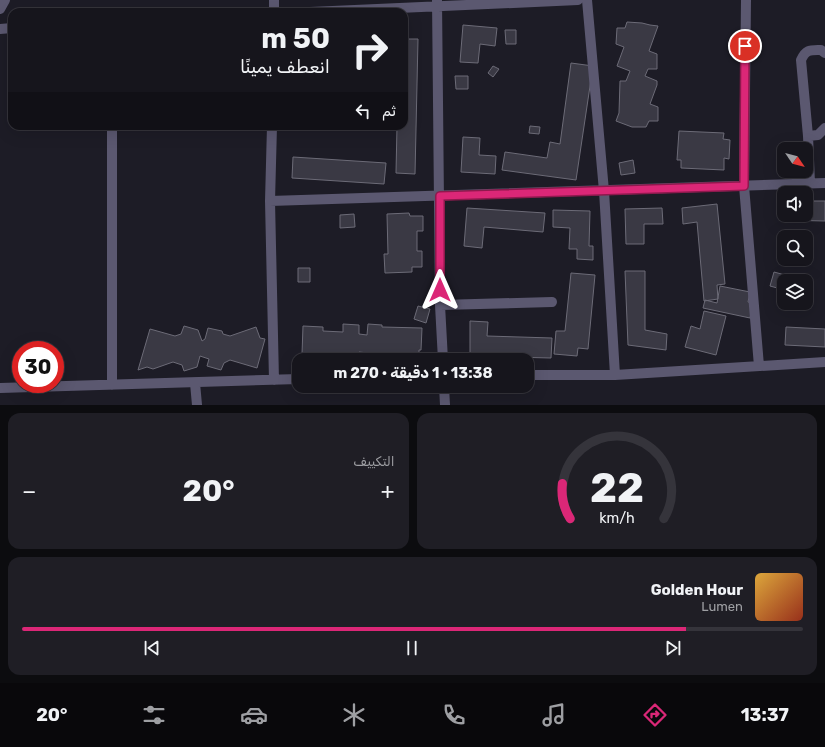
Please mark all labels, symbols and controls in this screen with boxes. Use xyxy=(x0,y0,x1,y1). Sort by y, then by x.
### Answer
text: 50 m xyxy=(261,22,330,55)
icon: right xyxy=(344,24,396,76)
pin xyxy=(728,29,762,63)
icon: arrive xyxy=(734,35,756,57)
text: انعطف يمينًا xyxy=(240,56,330,78)
icon: left xyxy=(352,100,374,122)
text: ثم xyxy=(382,102,396,120)
north arrow xyxy=(777,142,813,178)
map controls xyxy=(777,142,813,310)
button: sound xyxy=(777,186,813,222)
button: search xyxy=(777,230,813,266)
position arrow xyxy=(419,269,461,311)
button: layers xyxy=(777,274,813,310)
speed limit sign: 30 xyxy=(12,341,64,393)
text: 13:38 · 1 دقيقة · 270 m xyxy=(333,364,493,382)
text: التكييف xyxy=(353,454,395,469)
text: 22 xyxy=(590,463,644,512)
text: 20° xyxy=(182,473,235,509)
text: − xyxy=(22,478,36,505)
text: + xyxy=(381,478,394,505)
text: km/h xyxy=(599,510,635,527)
text: Golden Hour xyxy=(651,581,743,599)
text: Lumen xyxy=(701,599,743,614)
icon: previous xyxy=(141,637,163,659)
icon: pause xyxy=(401,637,423,659)
icon: next xyxy=(662,637,684,659)
icon: filters xyxy=(140,701,168,729)
icon: car xyxy=(240,701,268,729)
icon: climate xyxy=(340,701,368,729)
icon: phone xyxy=(440,701,468,729)
icon: music xyxy=(540,701,568,729)
icon: directions xyxy=(641,701,669,729)
text: 20° xyxy=(36,704,67,726)
text: 13:37 xyxy=(741,704,789,726)

